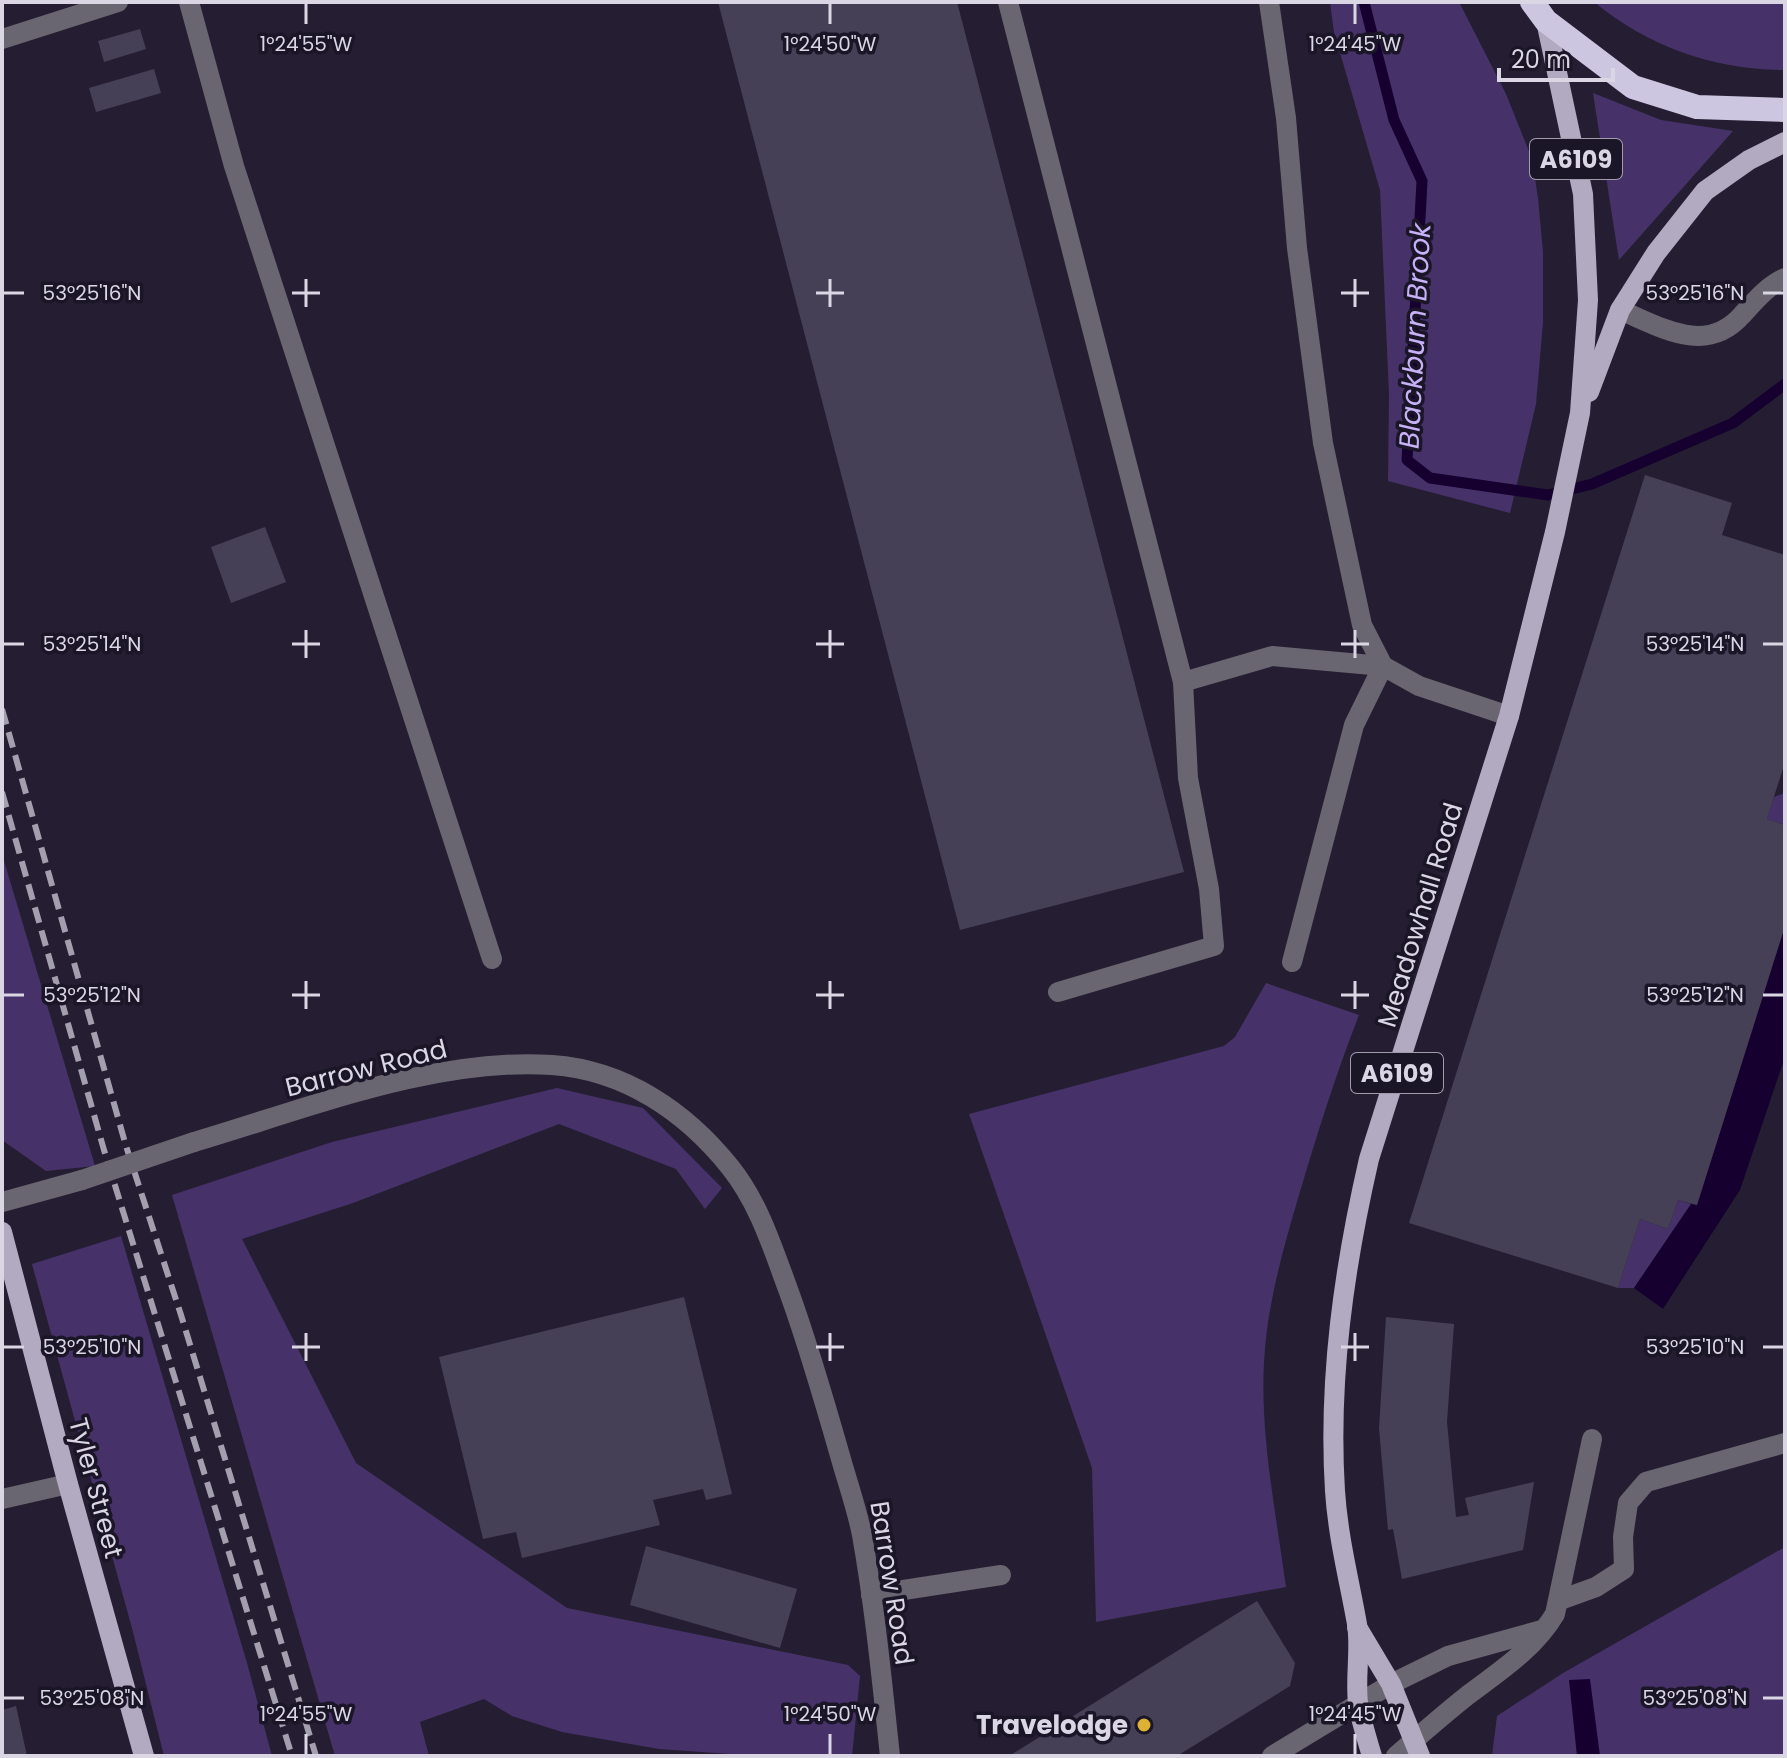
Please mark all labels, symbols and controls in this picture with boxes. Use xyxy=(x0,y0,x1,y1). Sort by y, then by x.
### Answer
text: 1°24'55"W xyxy=(260,30,353,58)
text: 1°24'50"W xyxy=(784,30,877,58)
text: 1°24'45"W xyxy=(1309,30,1402,58)
scale bar xyxy=(1499,32,1613,82)
text: 20 m xyxy=(1511,43,1571,76)
road number: A6109 xyxy=(1530,139,1622,179)
water label: Blackburn Brook xyxy=(1390,221,1440,450)
text: 53°25'16"N xyxy=(43,279,141,307)
text: 53°25'16"N xyxy=(1646,279,1744,307)
text: 53°25'14"N xyxy=(43,630,141,658)
text: 53°25'14"N xyxy=(1646,630,1744,658)
street label: Meadowhall Road xyxy=(1369,798,1471,1032)
text: 53°25'12"N xyxy=(43,981,141,1009)
text: 53°25'12"N xyxy=(1646,981,1744,1009)
street label: Barrow Road xyxy=(281,1031,451,1105)
road number: A6109 xyxy=(1351,1053,1443,1093)
text: 53°25'10"N xyxy=(43,1333,141,1361)
text: 53°25'10"N xyxy=(1646,1333,1744,1361)
street label: Tyler Street xyxy=(60,1414,132,1562)
street label: Barrow Road xyxy=(861,1498,923,1668)
text: 53°25'08"N xyxy=(40,1684,144,1712)
text: 53°25'08"N xyxy=(1643,1684,1747,1712)
text: 1°24'55"W xyxy=(260,1700,353,1728)
text: 1°24'50"W xyxy=(784,1700,877,1728)
text: 1°24'45"W xyxy=(1309,1700,1402,1728)
place label: Travelodge xyxy=(976,1707,1128,1743)
marker: Travelodge xyxy=(1135,1716,1153,1734)

